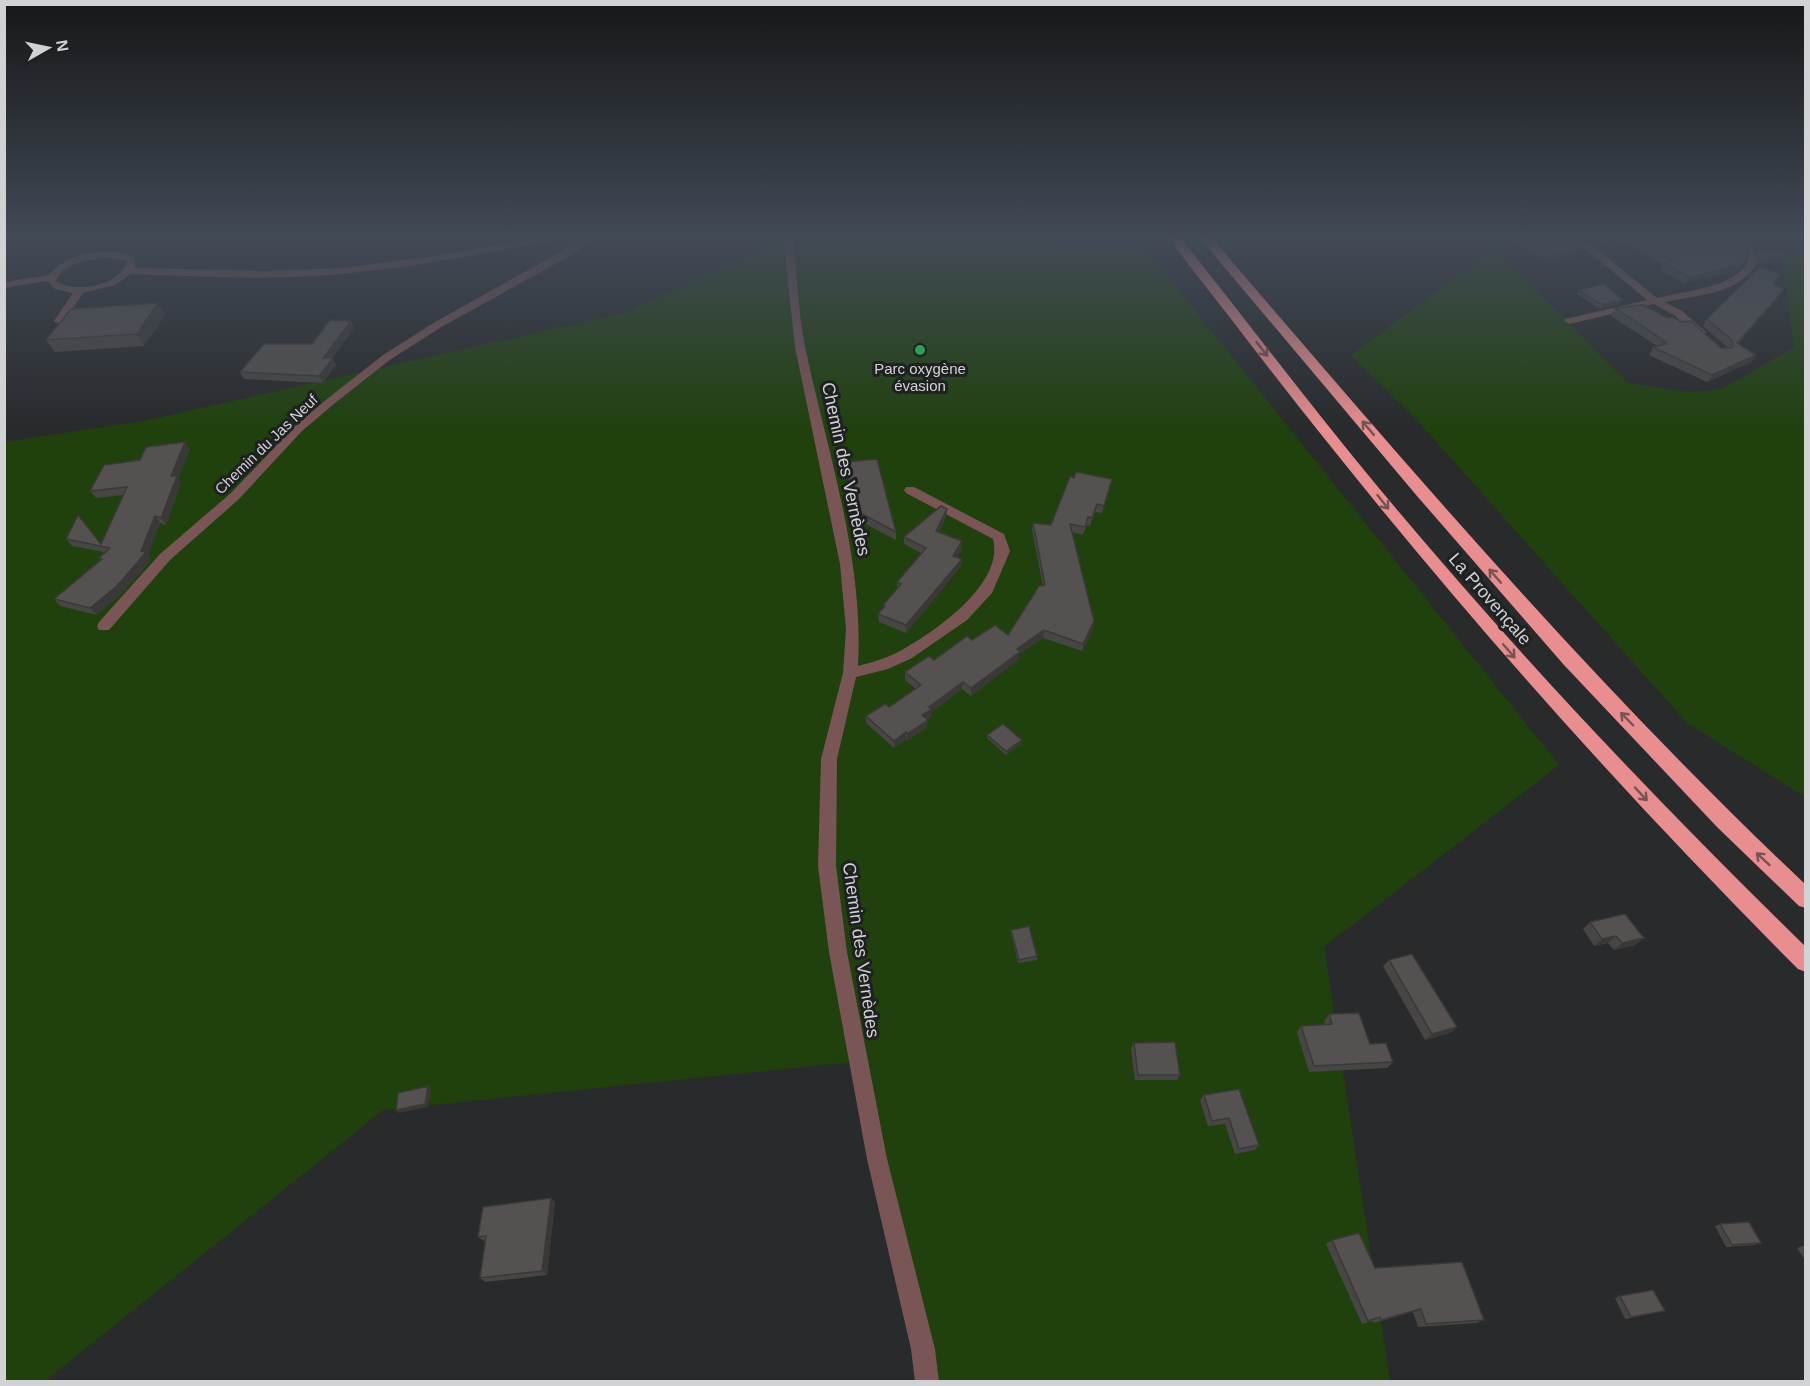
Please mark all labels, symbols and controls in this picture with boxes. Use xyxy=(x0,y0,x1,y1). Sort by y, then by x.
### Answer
north arrow xyxy=(18,18,78,78)
text: N xyxy=(53,39,72,53)
one-way arrow xyxy=(1255,341,1268,357)
marker: Parc oxygène évasion xyxy=(913,343,927,357)
place label: Parc oxygène évasion xyxy=(874,360,966,394)
street label: Chemin des Vernèdes xyxy=(818,380,874,558)
street label: Chemin du Jas Neuf xyxy=(211,390,321,497)
one-way arrow xyxy=(1361,420,1374,436)
one-way arrow xyxy=(1376,494,1389,510)
street label: La Provençale xyxy=(1445,549,1535,649)
one-way arrow xyxy=(1488,568,1502,583)
one-way arrow xyxy=(1502,643,1516,658)
one-way arrow xyxy=(1619,712,1634,727)
one-way arrow xyxy=(1634,787,1648,802)
one-way arrow xyxy=(1755,852,1770,866)
street label: Chemin des Vernèdes xyxy=(839,861,883,1039)

